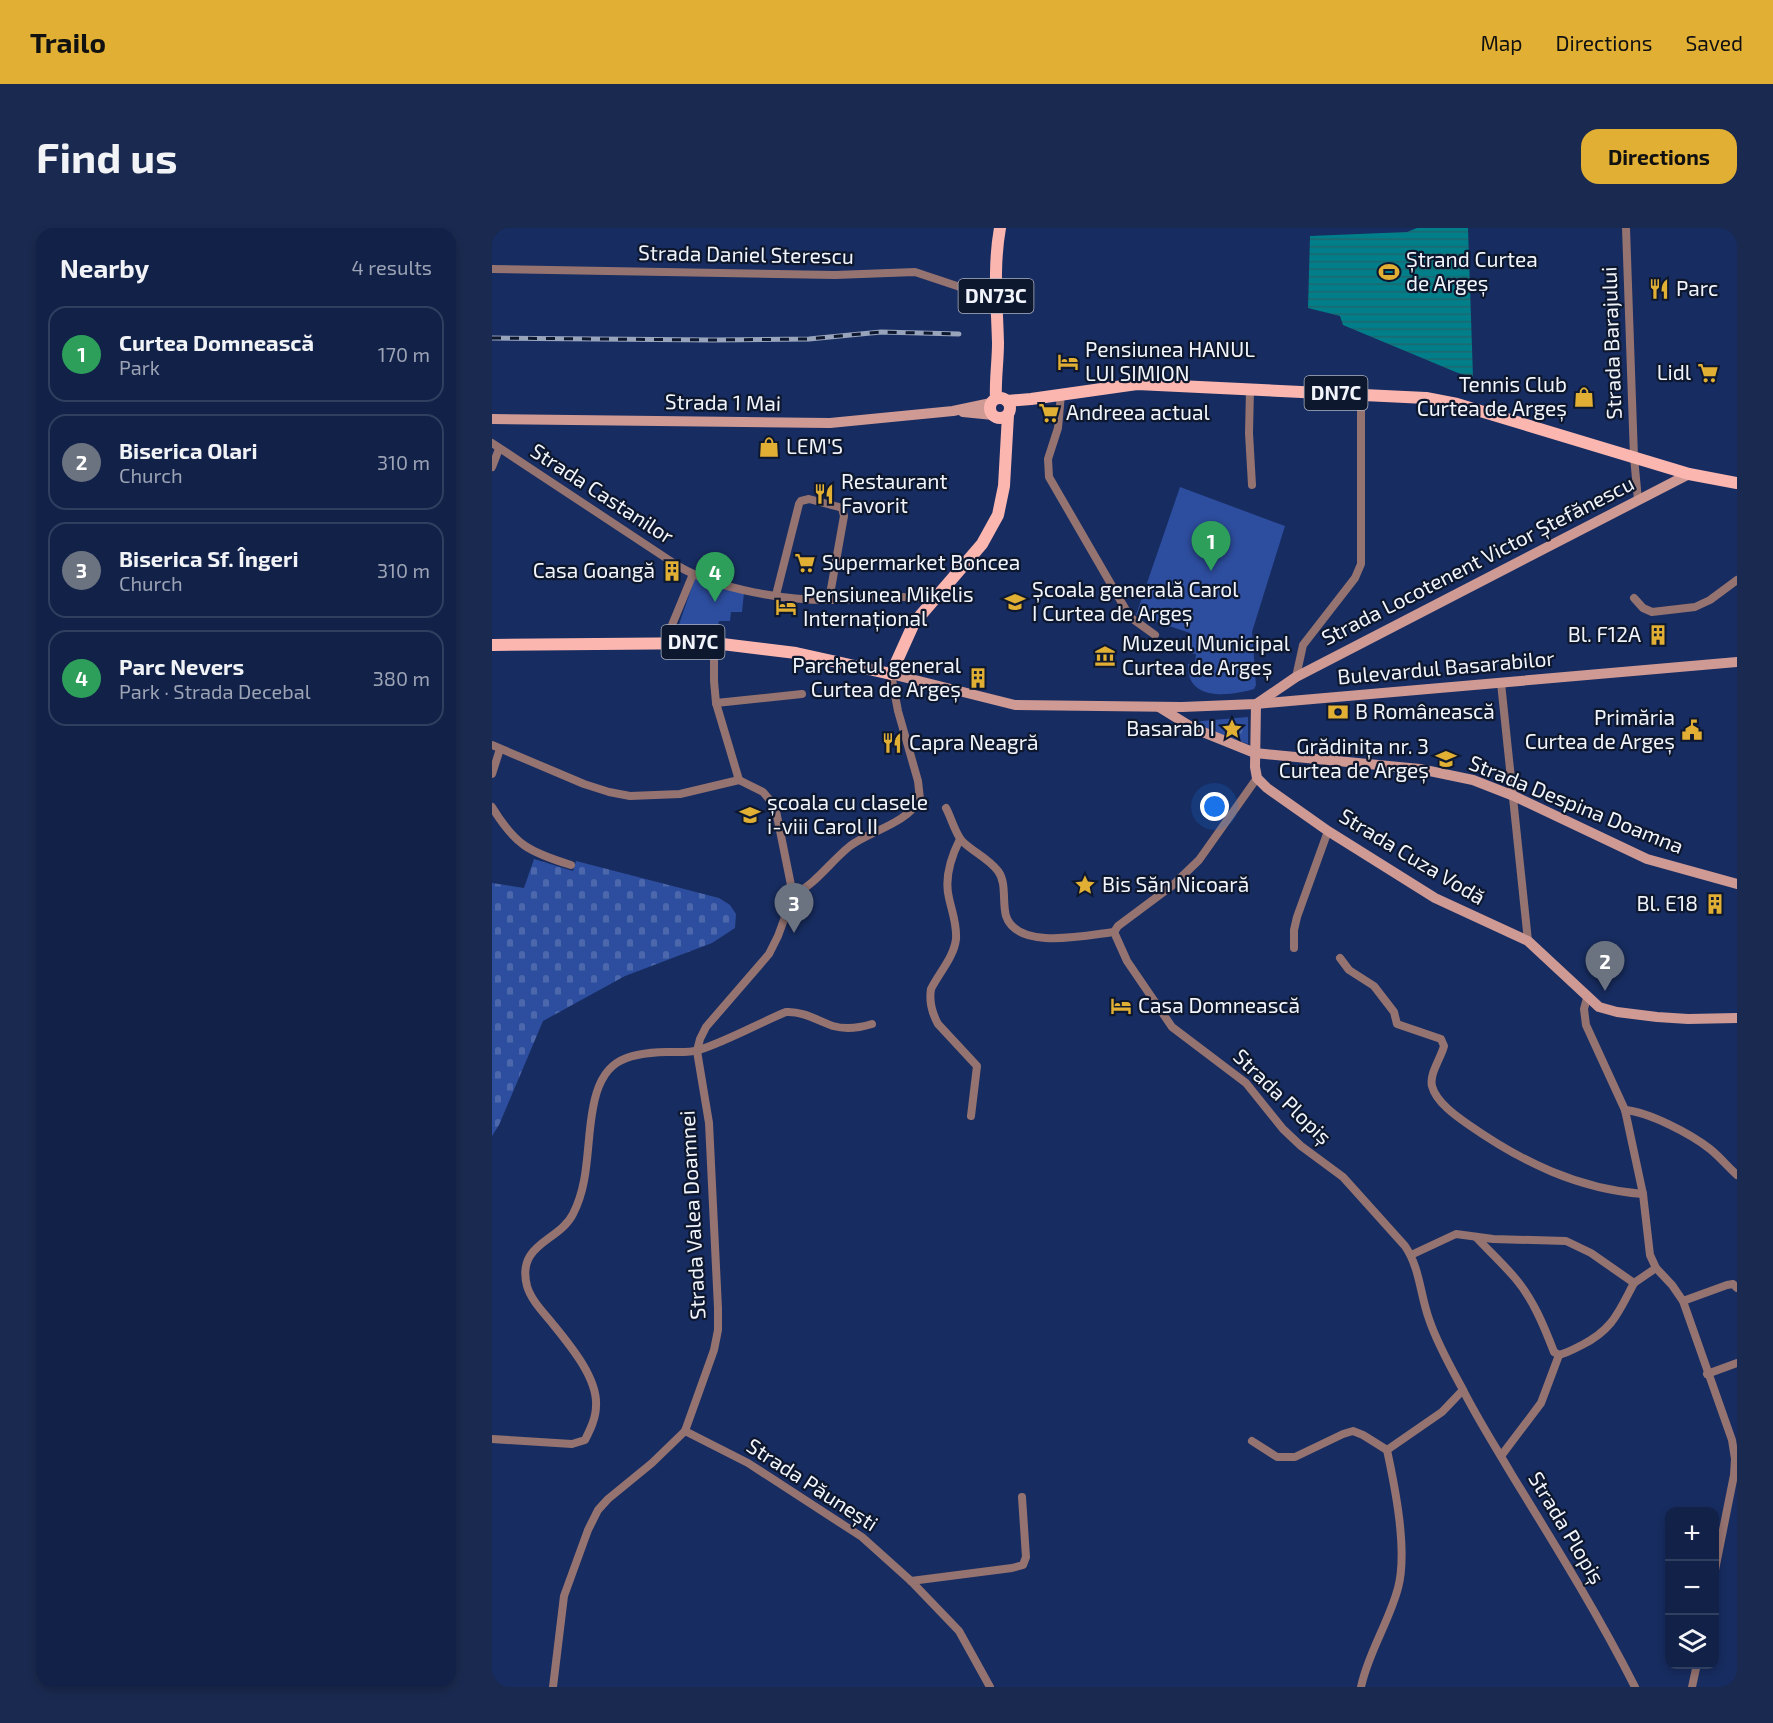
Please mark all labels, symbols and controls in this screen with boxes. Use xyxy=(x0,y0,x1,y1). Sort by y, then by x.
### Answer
text: Trailo xyxy=(30,25,106,59)
text: Map xyxy=(1480,30,1523,55)
text: Directions xyxy=(1556,30,1652,55)
text: Saved xyxy=(1685,30,1743,55)
button: Directions xyxy=(1581,129,1737,184)
text: Find us xyxy=(36,131,178,181)
street label: Strada Daniel Sterescu xyxy=(638,239,854,268)
place label: Ștrand Curtea de Argeș xyxy=(1406,246,1538,297)
text: Nearby xyxy=(60,252,149,283)
text: 4 results xyxy=(352,255,432,279)
sports icon: Ștrand Curtea de Argeș xyxy=(1377,260,1401,284)
street label: Strada Barajului xyxy=(1595,266,1627,420)
place label: Parc xyxy=(1676,275,1718,300)
restaurant icon: Parc xyxy=(1647,277,1671,301)
road number: DN73C xyxy=(958,279,1034,313)
text: Curtea Domnească xyxy=(119,329,314,355)
place label: Pensiunea HANUL LUI SIMION xyxy=(1085,336,1255,385)
text: 1 xyxy=(77,342,86,366)
text: 170 m xyxy=(378,342,430,366)
hotel icon: Pensiunea HANUL LUI SIMION xyxy=(1056,350,1080,374)
text: Park xyxy=(119,355,160,379)
place label: Lidl xyxy=(1657,359,1692,384)
supermarket icon: Lidl xyxy=(1696,361,1720,385)
place label: Tennis Club Curtea de Argeș xyxy=(1417,371,1567,422)
road number: DN7C xyxy=(1304,376,1368,410)
shop icon: Tennis Club Curtea de Argeș xyxy=(1572,385,1596,409)
street label: Strada 1 Mai xyxy=(665,388,781,415)
place label: Andreea actual xyxy=(1066,399,1211,424)
supermarket icon: Andreea actual xyxy=(1037,401,1061,425)
place label: LEM'S xyxy=(786,433,843,458)
shop icon: LEM'S xyxy=(757,435,781,459)
text: Biserica Olari xyxy=(119,437,258,463)
street label: Strada Castanilor xyxy=(527,437,680,549)
text: 2 xyxy=(76,450,87,474)
text: 310 m xyxy=(377,450,430,474)
text: Church xyxy=(119,463,183,487)
place label: Restaurant Favorit xyxy=(841,468,947,517)
street label: Strada Locotenent Victor Ștefănescu xyxy=(1317,470,1639,651)
restaurant icon: Restaurant Favorit xyxy=(812,482,836,506)
pin: 1 xyxy=(1192,522,1230,571)
text: Biserica Sf. Îngeri xyxy=(119,545,299,571)
place label: Supermarket Boncea xyxy=(822,549,1020,574)
supermarket icon: Supermarket Boncea xyxy=(793,551,817,575)
pin: 4 xyxy=(696,552,734,602)
place label: Casa Goangă xyxy=(533,557,655,582)
text: 3 xyxy=(76,558,87,582)
text: 310 m xyxy=(377,558,430,582)
building icon: Casa Goangă xyxy=(660,559,684,583)
text: Church xyxy=(119,571,183,595)
place label: Școala generală Carol I Curtea de Argeș xyxy=(1032,576,1239,627)
place label: Pensiunea Mikelis Internațional xyxy=(803,581,974,632)
school or university icon: Școala generală Carol I Curtea de Argeș xyxy=(1003,590,1027,614)
hotel icon: Pensiunea Mikelis Internațional xyxy=(774,595,798,619)
place label: Bl. F12A xyxy=(1568,621,1641,646)
building icon: Bl. F12A xyxy=(1646,623,1670,647)
road number: DN7C xyxy=(662,625,724,659)
place label: Muzeul Municipal Curtea de Argeș xyxy=(1122,630,1291,681)
museum icon: Muzeul Municipal Curtea de Argeș xyxy=(1093,644,1117,668)
street label: Bulevardul Basarabilor xyxy=(1336,645,1556,688)
place label: Parchetul general Curtea de Argeș xyxy=(792,652,962,703)
text: Parc Nevers xyxy=(119,653,244,679)
text: 4 xyxy=(75,666,88,690)
text: 380 m xyxy=(373,666,430,690)
building icon: Parchetul general Curtea de Argeș xyxy=(966,666,990,690)
text: Park · Strada Decebal xyxy=(119,679,311,703)
place label: B Românească xyxy=(1355,698,1495,723)
bank icon: B Românească xyxy=(1326,700,1350,724)
place label: Primăria Curtea de Argeș xyxy=(1525,704,1675,755)
place label: Basarab I xyxy=(1126,715,1215,740)
place icon: Basarab I xyxy=(1220,717,1244,741)
public building icon: Primăria Curtea de Argeș xyxy=(1680,718,1704,742)
place label: Capra Neagră xyxy=(909,729,1039,754)
restaurant icon: Capra Neagră xyxy=(880,731,904,755)
place label: Grădinița nr. 3 Curtea de Argeș xyxy=(1279,733,1429,784)
school or university icon: Grădinița nr. 3 Curtea de Argeș xyxy=(1434,747,1458,771)
street label: Strada Despina Doamna xyxy=(1466,749,1687,858)
place label: școala cu clasele i-viii Carol II xyxy=(767,789,928,838)
your location xyxy=(1200,792,1229,821)
street label: Strada Cuza Vodă xyxy=(1335,802,1490,909)
school or university icon: școala cu clasele i-viii Carol II xyxy=(738,803,762,827)
place label: Bis Săn Nicoară xyxy=(1102,871,1249,896)
place icon: Bis Săn Nicoară xyxy=(1073,873,1097,897)
pin: 3 xyxy=(774,884,814,933)
place label: Bl. E18 xyxy=(1636,890,1698,915)
building icon: Bl. E18 xyxy=(1703,892,1727,916)
pin: 2 xyxy=(1586,942,1624,991)
place label: Casa Domnească xyxy=(1138,992,1300,1017)
hotel icon: Casa Domnească xyxy=(1109,994,1133,1018)
street label: Strada Plopiș xyxy=(1227,1043,1337,1150)
street label: Strada Valea Doamnei xyxy=(674,1110,709,1320)
street label: Strada Păunești xyxy=(742,1432,883,1537)
street label: Strada Plopiș xyxy=(1522,1467,1611,1589)
map controls xyxy=(1665,1507,1719,1669)
button: + xyxy=(1665,1507,1719,1561)
button: − xyxy=(1665,1561,1719,1615)
button: layers xyxy=(1665,1615,1719,1669)

